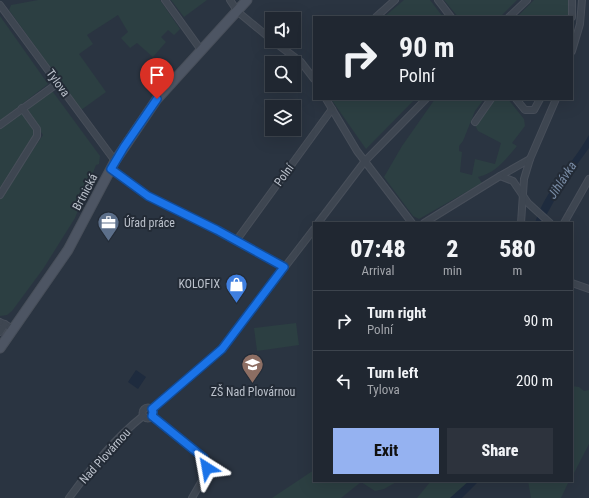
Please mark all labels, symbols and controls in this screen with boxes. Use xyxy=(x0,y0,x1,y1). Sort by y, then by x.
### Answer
map controls xyxy=(265,12,301,136)
button: sound xyxy=(265,12,301,48)
text: 90 m xyxy=(399,31,455,64)
icon: right xyxy=(333,32,385,84)
button: search xyxy=(265,56,301,92)
pin xyxy=(140,58,174,99)
icon: arrive xyxy=(146,64,168,86)
text: Polní xyxy=(399,65,435,86)
street label: Tylova xyxy=(43,67,73,100)
button: layers xyxy=(265,100,301,136)
water label: Jihlávka xyxy=(545,159,579,201)
street label: Polní xyxy=(271,160,297,189)
street label: Brtnická xyxy=(70,171,101,213)
office icon: Úřad práce xyxy=(95,210,121,243)
place label: Úřad práce xyxy=(124,215,175,230)
text: 07:48 xyxy=(350,235,406,263)
text: 2 xyxy=(446,235,459,263)
text: 580 xyxy=(499,235,536,263)
text: Arrival xyxy=(361,263,395,278)
text: min xyxy=(443,263,462,278)
text: m xyxy=(513,263,522,278)
shop icon: KOLOFIX xyxy=(223,271,249,304)
place label: KOLOFIX xyxy=(178,277,220,291)
text: Turn right xyxy=(367,304,426,322)
icon: right xyxy=(333,310,355,332)
text: 90 m xyxy=(523,312,553,330)
text: Polní xyxy=(367,322,393,337)
school or university icon: ZŠ Nad Plovárnou xyxy=(240,352,266,385)
text: Turn left xyxy=(367,364,418,382)
icon: left xyxy=(333,370,355,392)
text: 200 m xyxy=(516,372,553,390)
text: Tylova xyxy=(367,382,400,397)
place label: ZŠ Nad Plovárnou xyxy=(211,384,295,399)
street label: Nad Plovárnou xyxy=(77,425,134,486)
button: Exit xyxy=(333,428,439,474)
button: Share xyxy=(447,428,553,474)
position arrow xyxy=(186,447,228,489)

